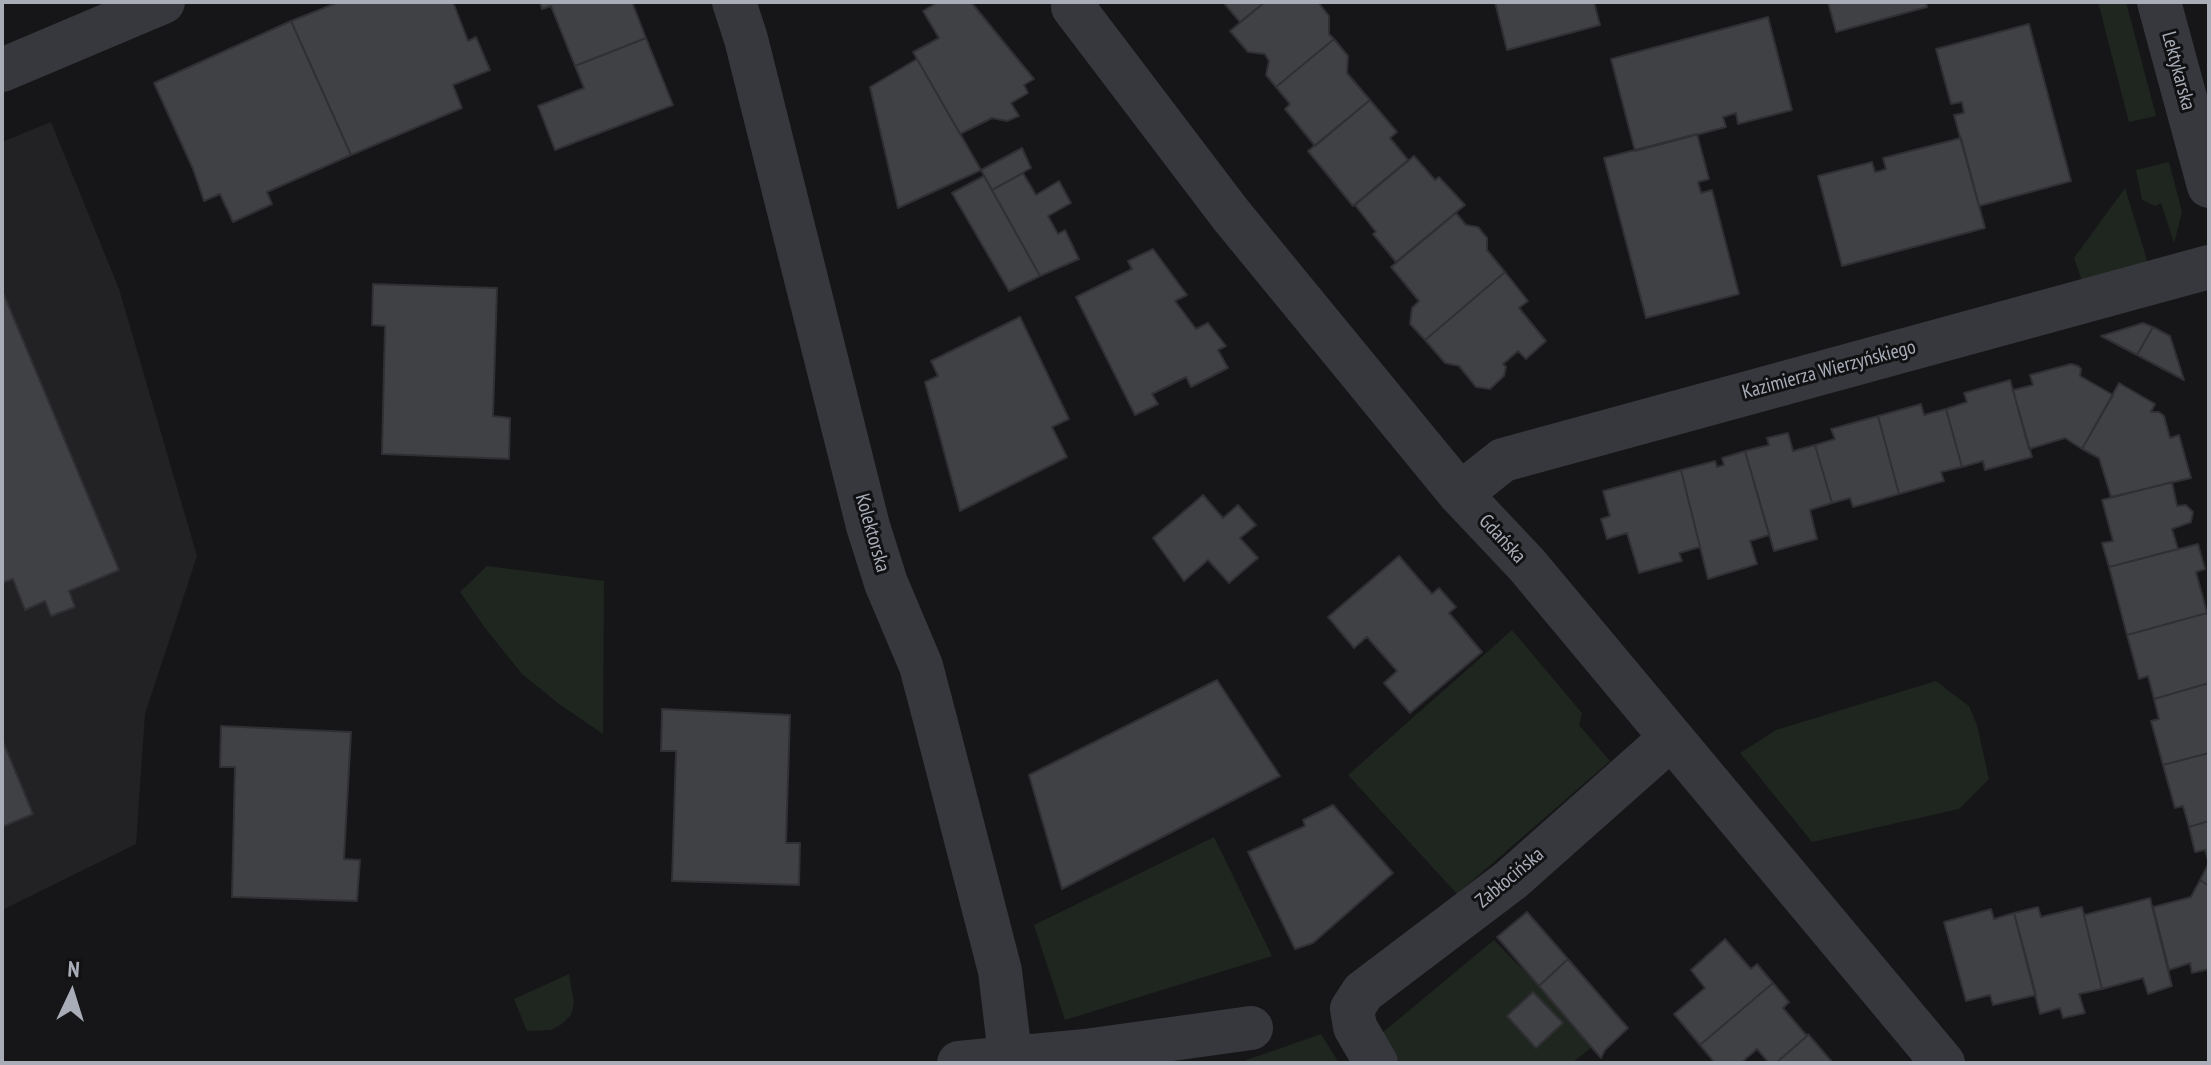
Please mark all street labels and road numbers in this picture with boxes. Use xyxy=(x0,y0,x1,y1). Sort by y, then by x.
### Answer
street label: Lektykarska xyxy=(2156,29,2200,113)
street label: Kazimierza Wierzyńskiego xyxy=(1740,335,1918,405)
street label: Kolektorska xyxy=(849,491,895,575)
street label: Gdańska xyxy=(1474,510,1530,568)
street label: Zabłocińska xyxy=(1471,843,1549,913)

